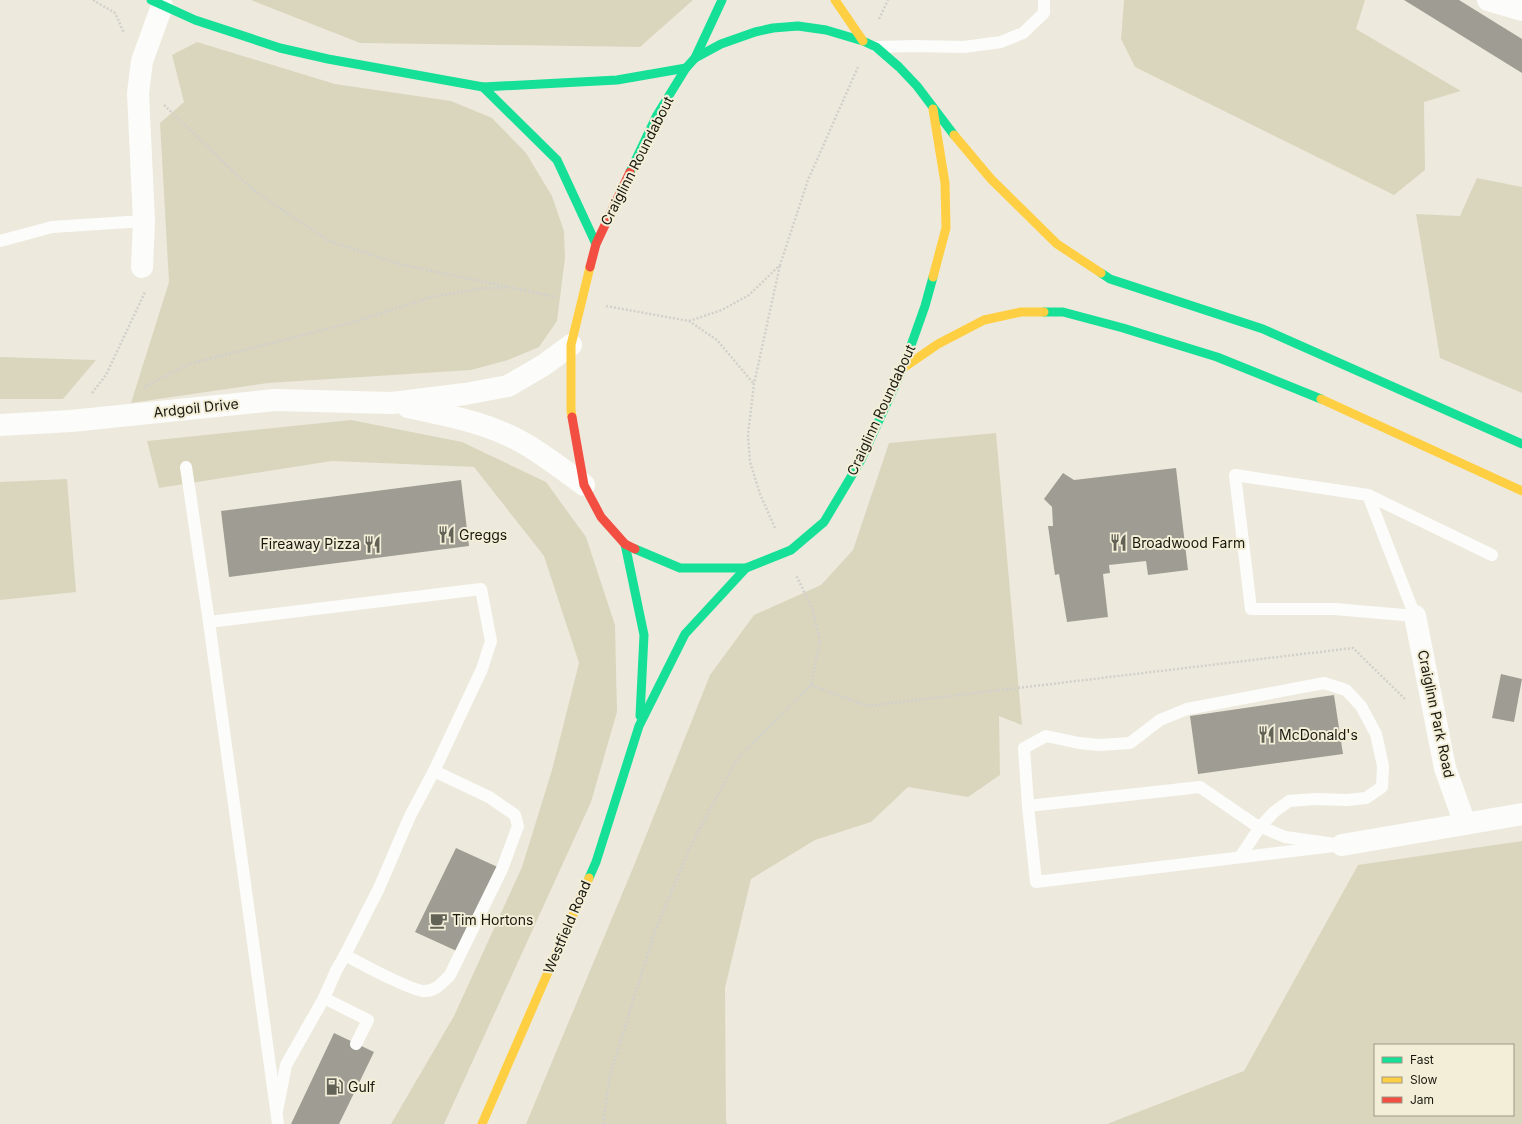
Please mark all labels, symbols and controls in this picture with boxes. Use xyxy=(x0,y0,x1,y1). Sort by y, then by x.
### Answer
street label: Craiglinn Roundabout xyxy=(597,93,677,228)
street label: Craiglinn Roundabout xyxy=(843,341,919,478)
street label: Ardgoil Drive xyxy=(152,395,239,420)
restaurant icon: Greggs xyxy=(436,525,456,545)
place label: Greggs xyxy=(459,526,507,543)
restaurant icon: Broadwood Farm xyxy=(1109,533,1129,553)
restaurant icon: Fireaway Pizza xyxy=(363,534,383,554)
place label: Broadwood Farm xyxy=(1132,534,1245,551)
place label: Fireaway Pizza xyxy=(261,535,360,552)
street label: Craiglinn Park Road xyxy=(1415,648,1458,779)
restaurant icon: McDonald's xyxy=(1256,725,1276,745)
place label: McDonald's xyxy=(1279,726,1358,743)
street label: Westfield Road xyxy=(539,878,594,976)
cafe icon: Tim Hortons xyxy=(429,910,449,930)
place label: Tim Hortons xyxy=(452,911,533,928)
legend xyxy=(1374,1044,1514,1116)
text: Fast xyxy=(1410,1052,1434,1067)
text: Slow xyxy=(1410,1072,1438,1087)
fuel station icon: Gulf xyxy=(325,1077,345,1097)
place label: Gulf xyxy=(348,1078,375,1095)
text: Jam xyxy=(1410,1092,1434,1107)

